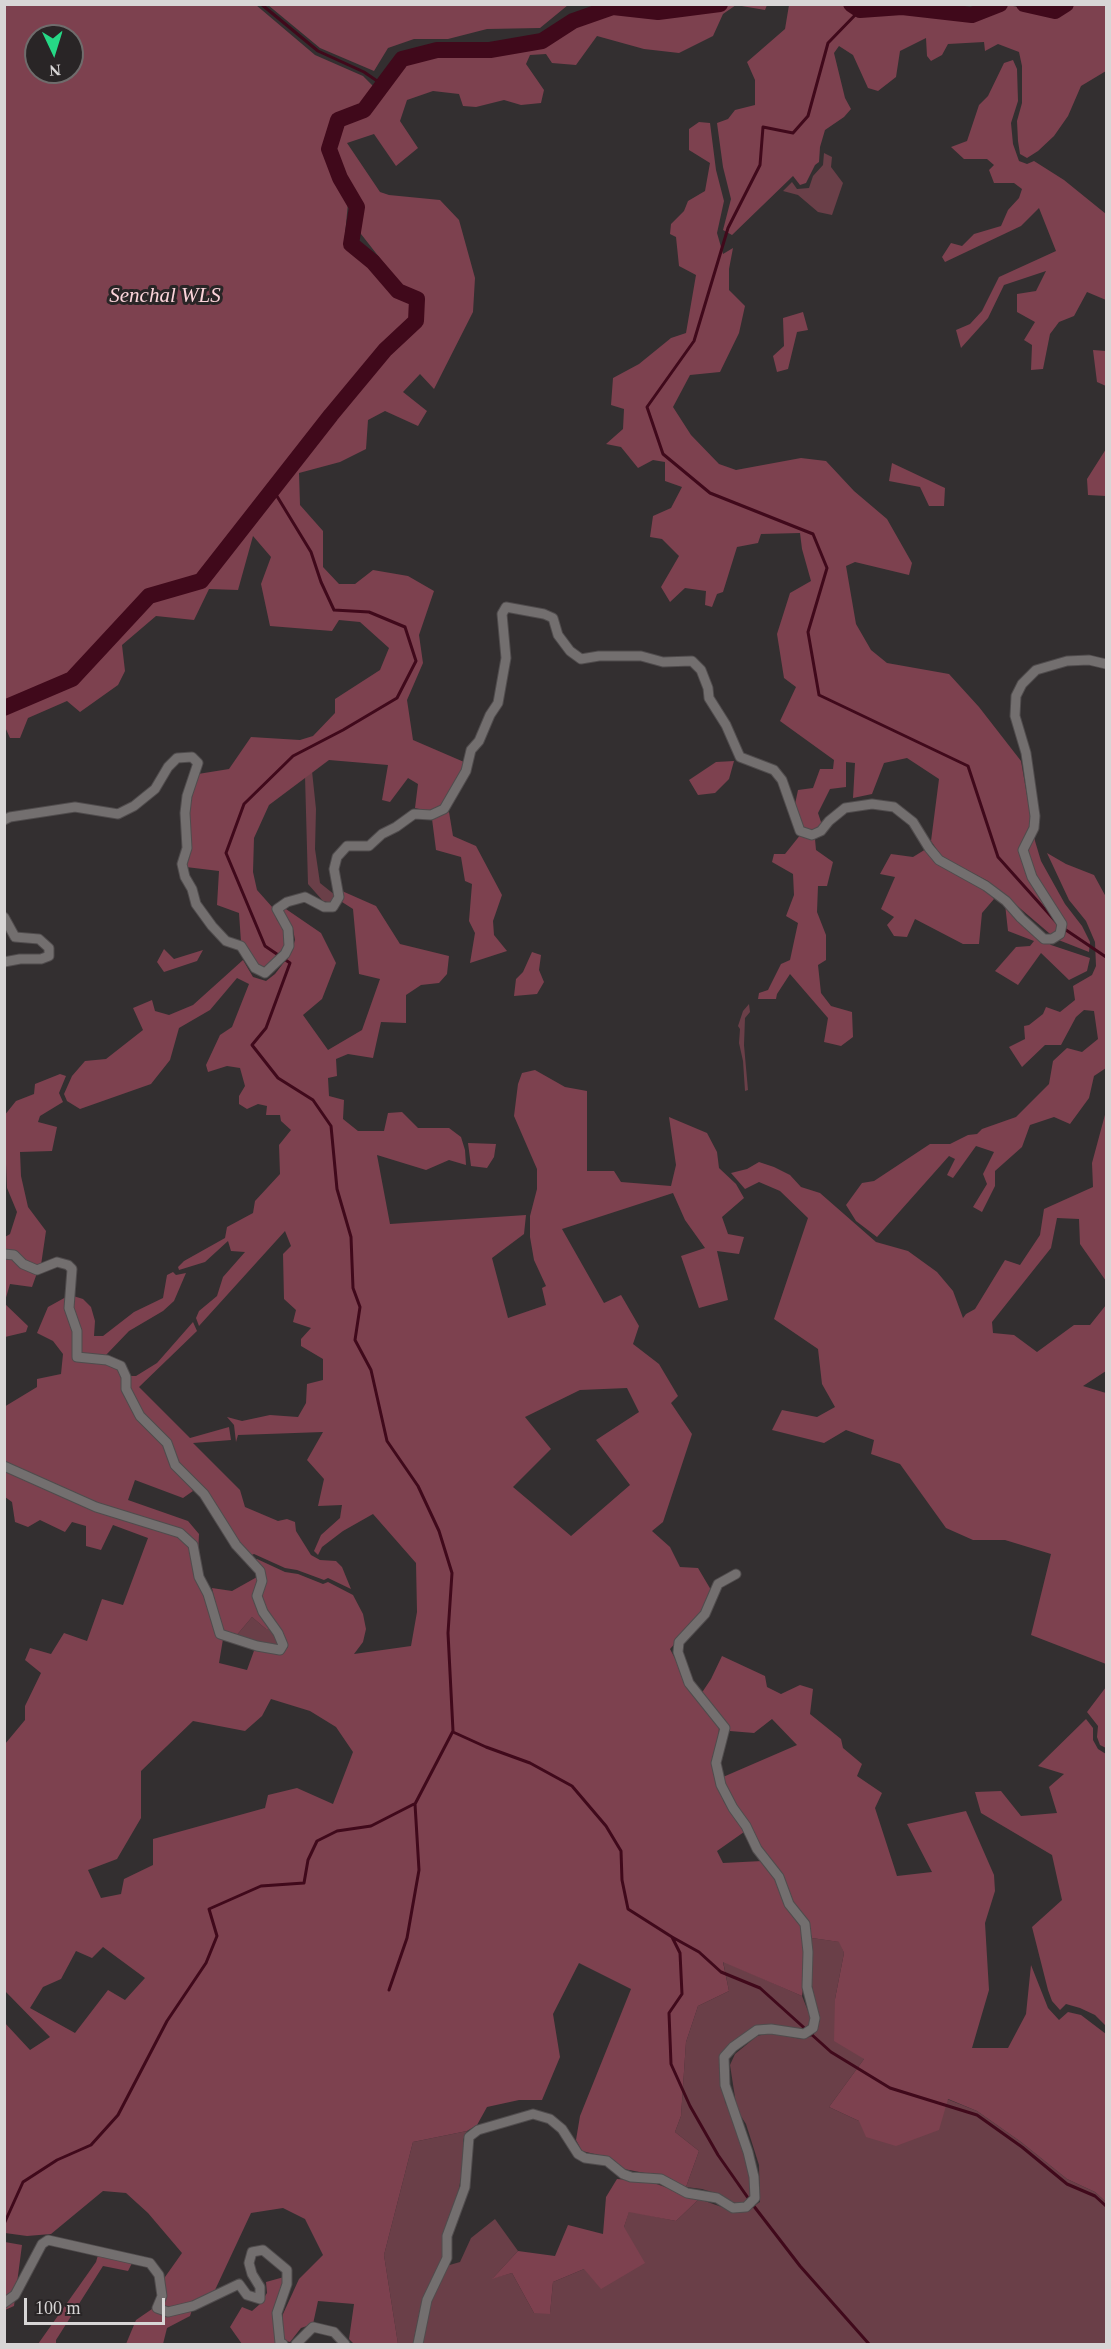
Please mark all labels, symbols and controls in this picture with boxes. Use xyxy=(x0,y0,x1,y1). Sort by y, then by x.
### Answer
north arrow xyxy=(24,24,84,84)
text: N xyxy=(49,62,62,79)
park label: Senchal WLS xyxy=(109,283,221,309)
scale bar xyxy=(27,2286,168,2324)
text: 100 m xyxy=(35,2298,81,2318)

